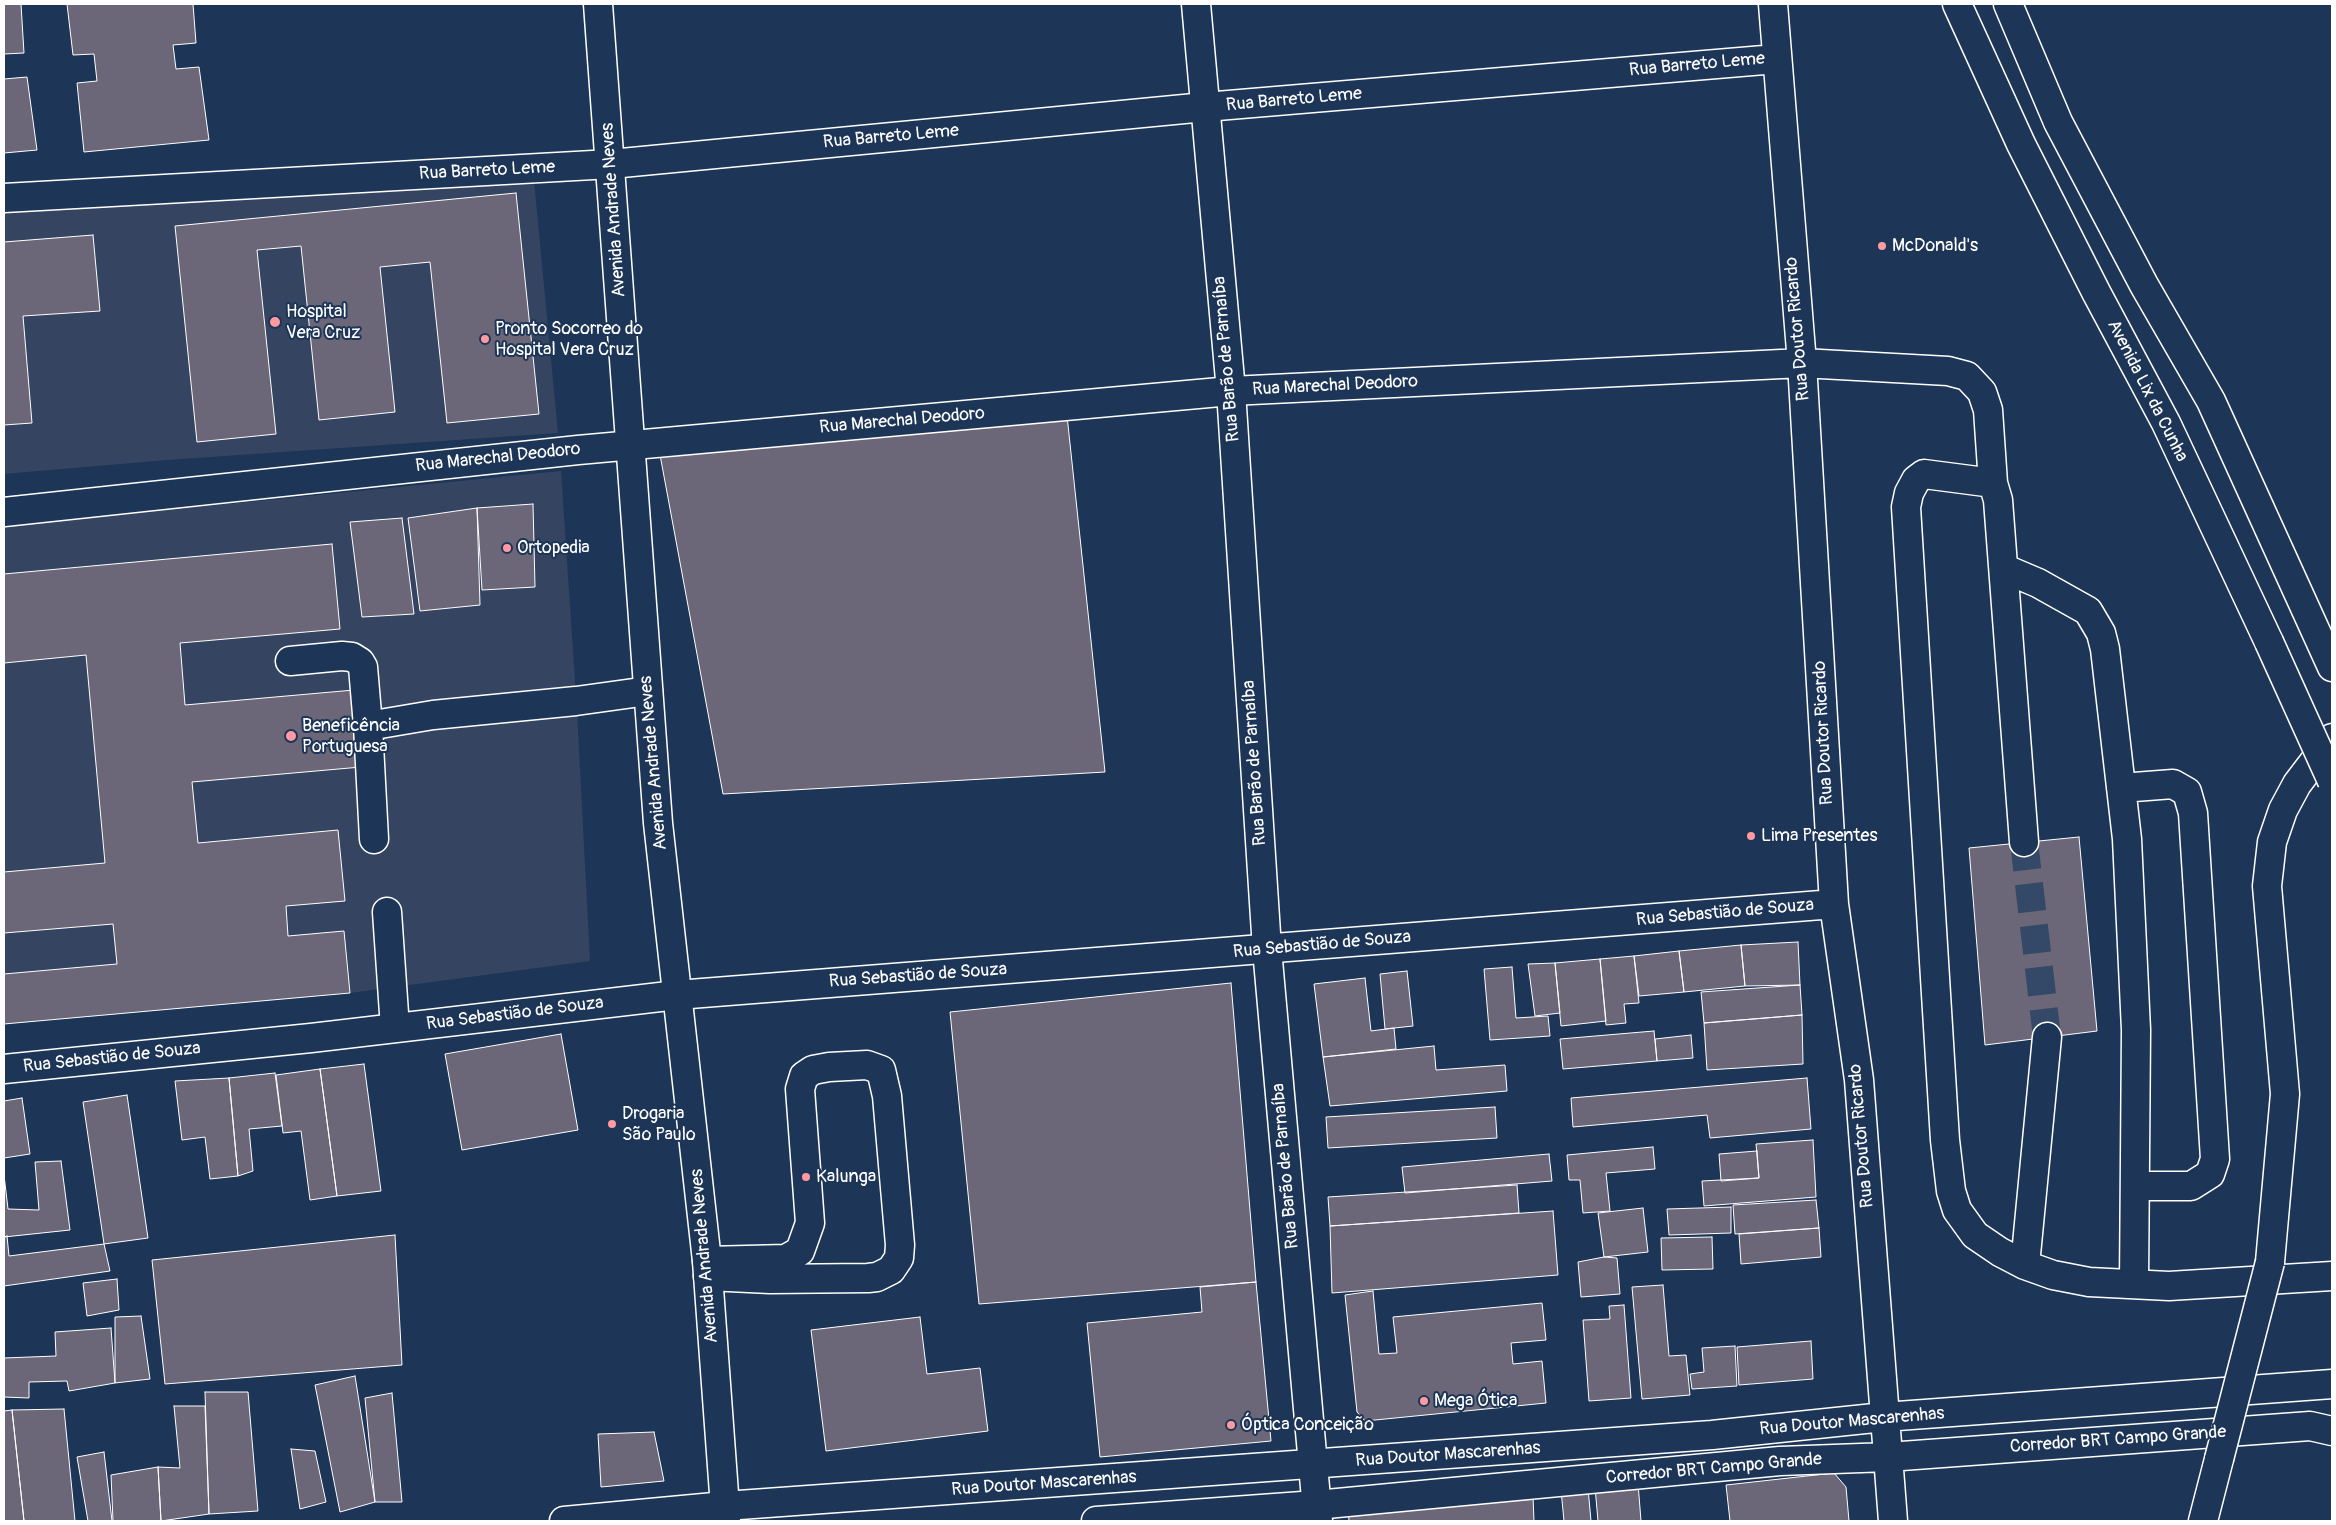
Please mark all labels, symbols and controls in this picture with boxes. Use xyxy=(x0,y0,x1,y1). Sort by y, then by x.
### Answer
street label: Rua Barreto Leme xyxy=(1628,48,1766,82)
street label: Rua Barreto Leme xyxy=(1225,83,1363,117)
street label: Rua Barreto Leme xyxy=(822,120,960,154)
street label: Avenida Andrade Neves xyxy=(597,122,631,298)
street label: Rua Barreto Leme xyxy=(418,157,556,185)
place label: McDonald's xyxy=(1892,235,1978,257)
marker: McDonald's xyxy=(1876,240,1888,252)
street label: Rua Doutor Ricardo xyxy=(1781,256,1815,402)
street label: Rua Barão de Parnaíba xyxy=(1209,275,1245,443)
place label: Hospital Vera Cruz xyxy=(286,301,360,344)
marker: Hospital Vera Cruz xyxy=(268,315,282,329)
street label: Avenida Lix da Cunha xyxy=(2102,316,2192,466)
place label: Pronto Socorreo do Hospital Vera Cruz xyxy=(495,318,643,360)
marker: Pronto Socorreo do Hospital Vera Cruz xyxy=(479,333,491,345)
street label: Rua Marechal Deodoro xyxy=(1252,371,1418,401)
street label: Rua Marechal Deodoro xyxy=(818,403,986,439)
street label: Rua Marechal Deodoro xyxy=(414,439,582,477)
place label: Ortopedia xyxy=(517,537,590,559)
marker: Ortopedia xyxy=(501,542,513,554)
street label: Rua Doutor Ricardo xyxy=(1809,660,1839,806)
street label: Avenida Andrade Neves xyxy=(636,675,672,851)
street label: Rua Barão de Parnaíba xyxy=(1238,679,1272,847)
place label: Beneficência Portuguesa xyxy=(302,715,400,758)
marker: Beneficência Portuguesa xyxy=(284,729,298,743)
place label: Lima Presentes xyxy=(1761,825,1877,847)
marker: Lima Presentes xyxy=(1745,830,1757,842)
street label: Rua Sebastião de Souza xyxy=(1635,894,1815,932)
street label: Rua Sebastião de Souza xyxy=(1232,926,1412,964)
street label: Rua Sebastião de Souza xyxy=(828,959,1008,993)
street label: Rua Sebastião de Souza xyxy=(425,992,605,1036)
street label: Rua Sebastião de Souza xyxy=(22,1038,202,1078)
street label: Rua Doutor Ricardo xyxy=(1845,1063,1879,1209)
street label: Rua Barão de Parnaíba xyxy=(1268,1082,1304,1250)
place label: Drogaria São Paulo xyxy=(622,1103,696,1146)
marker: Drogaria São Paulo xyxy=(606,1118,618,1130)
place label: Kalunga xyxy=(816,1166,876,1188)
street label: Avenida Andrade Neves xyxy=(687,1168,723,1344)
marker: Kalunga xyxy=(800,1171,812,1183)
place label: Mega Ótica xyxy=(1434,1390,1517,1412)
marker: Mega Ótica xyxy=(1418,1395,1430,1407)
street label: Rua Doutor Mascarenhas xyxy=(1759,1403,1945,1441)
place label: Óptica Conceição xyxy=(1241,1414,1374,1436)
marker: Óptica Conceição xyxy=(1225,1419,1237,1431)
street label: Corredor BRT Campo Grande xyxy=(2009,1422,2227,1458)
street label: Rua Doutor Mascarenhas xyxy=(1355,1438,1541,1472)
street label: Corredor BRT Campo Grande xyxy=(1605,1449,1823,1489)
street label: Rua Doutor Mascarenhas xyxy=(951,1467,1137,1501)

